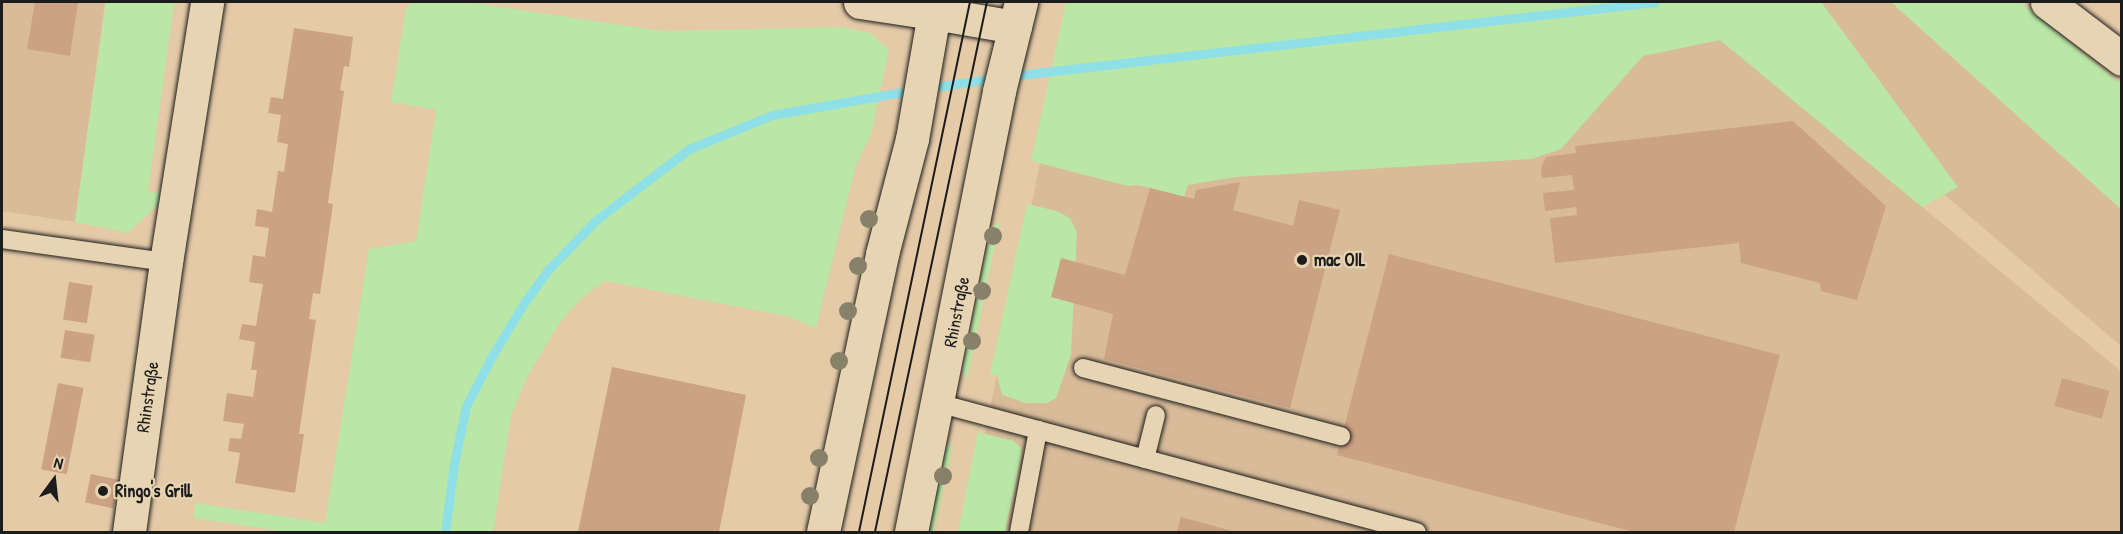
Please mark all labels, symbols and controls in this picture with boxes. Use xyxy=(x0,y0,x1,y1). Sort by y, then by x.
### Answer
place label: mac OIL xyxy=(1314,249,1365,271)
marker: mac OIL xyxy=(1295,253,1309,267)
street label: Rhinstraße xyxy=(940,275,974,349)
street label: Rhinstraße xyxy=(132,360,164,434)
north arrow xyxy=(24,450,84,510)
text: N xyxy=(52,451,66,474)
place label: Ringo's Grill xyxy=(115,480,192,502)
marker: Ringo's Grill xyxy=(96,484,110,498)

